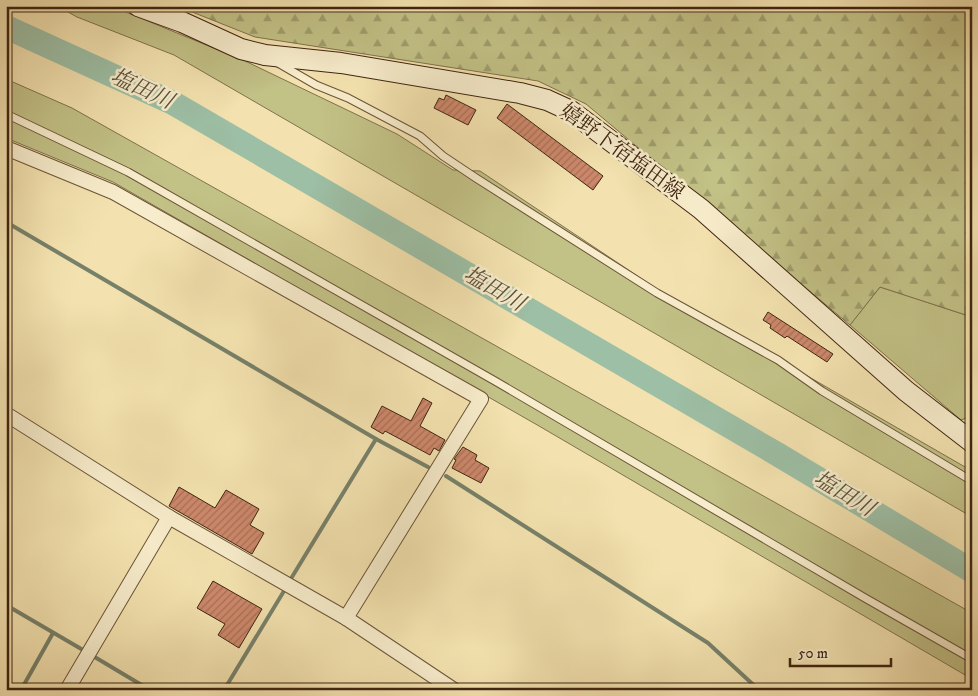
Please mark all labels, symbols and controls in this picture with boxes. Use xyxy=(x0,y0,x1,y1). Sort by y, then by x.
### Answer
water label: 塩田川 xyxy=(106,63,179,116)
street label: 嬉野下宿塩田線 xyxy=(555,98,689,206)
water label: 塩田川 xyxy=(459,261,531,318)
water label: 塩田川 xyxy=(809,465,881,524)
scale bar xyxy=(790,636,892,668)
text: 50 m xyxy=(798,644,828,663)

